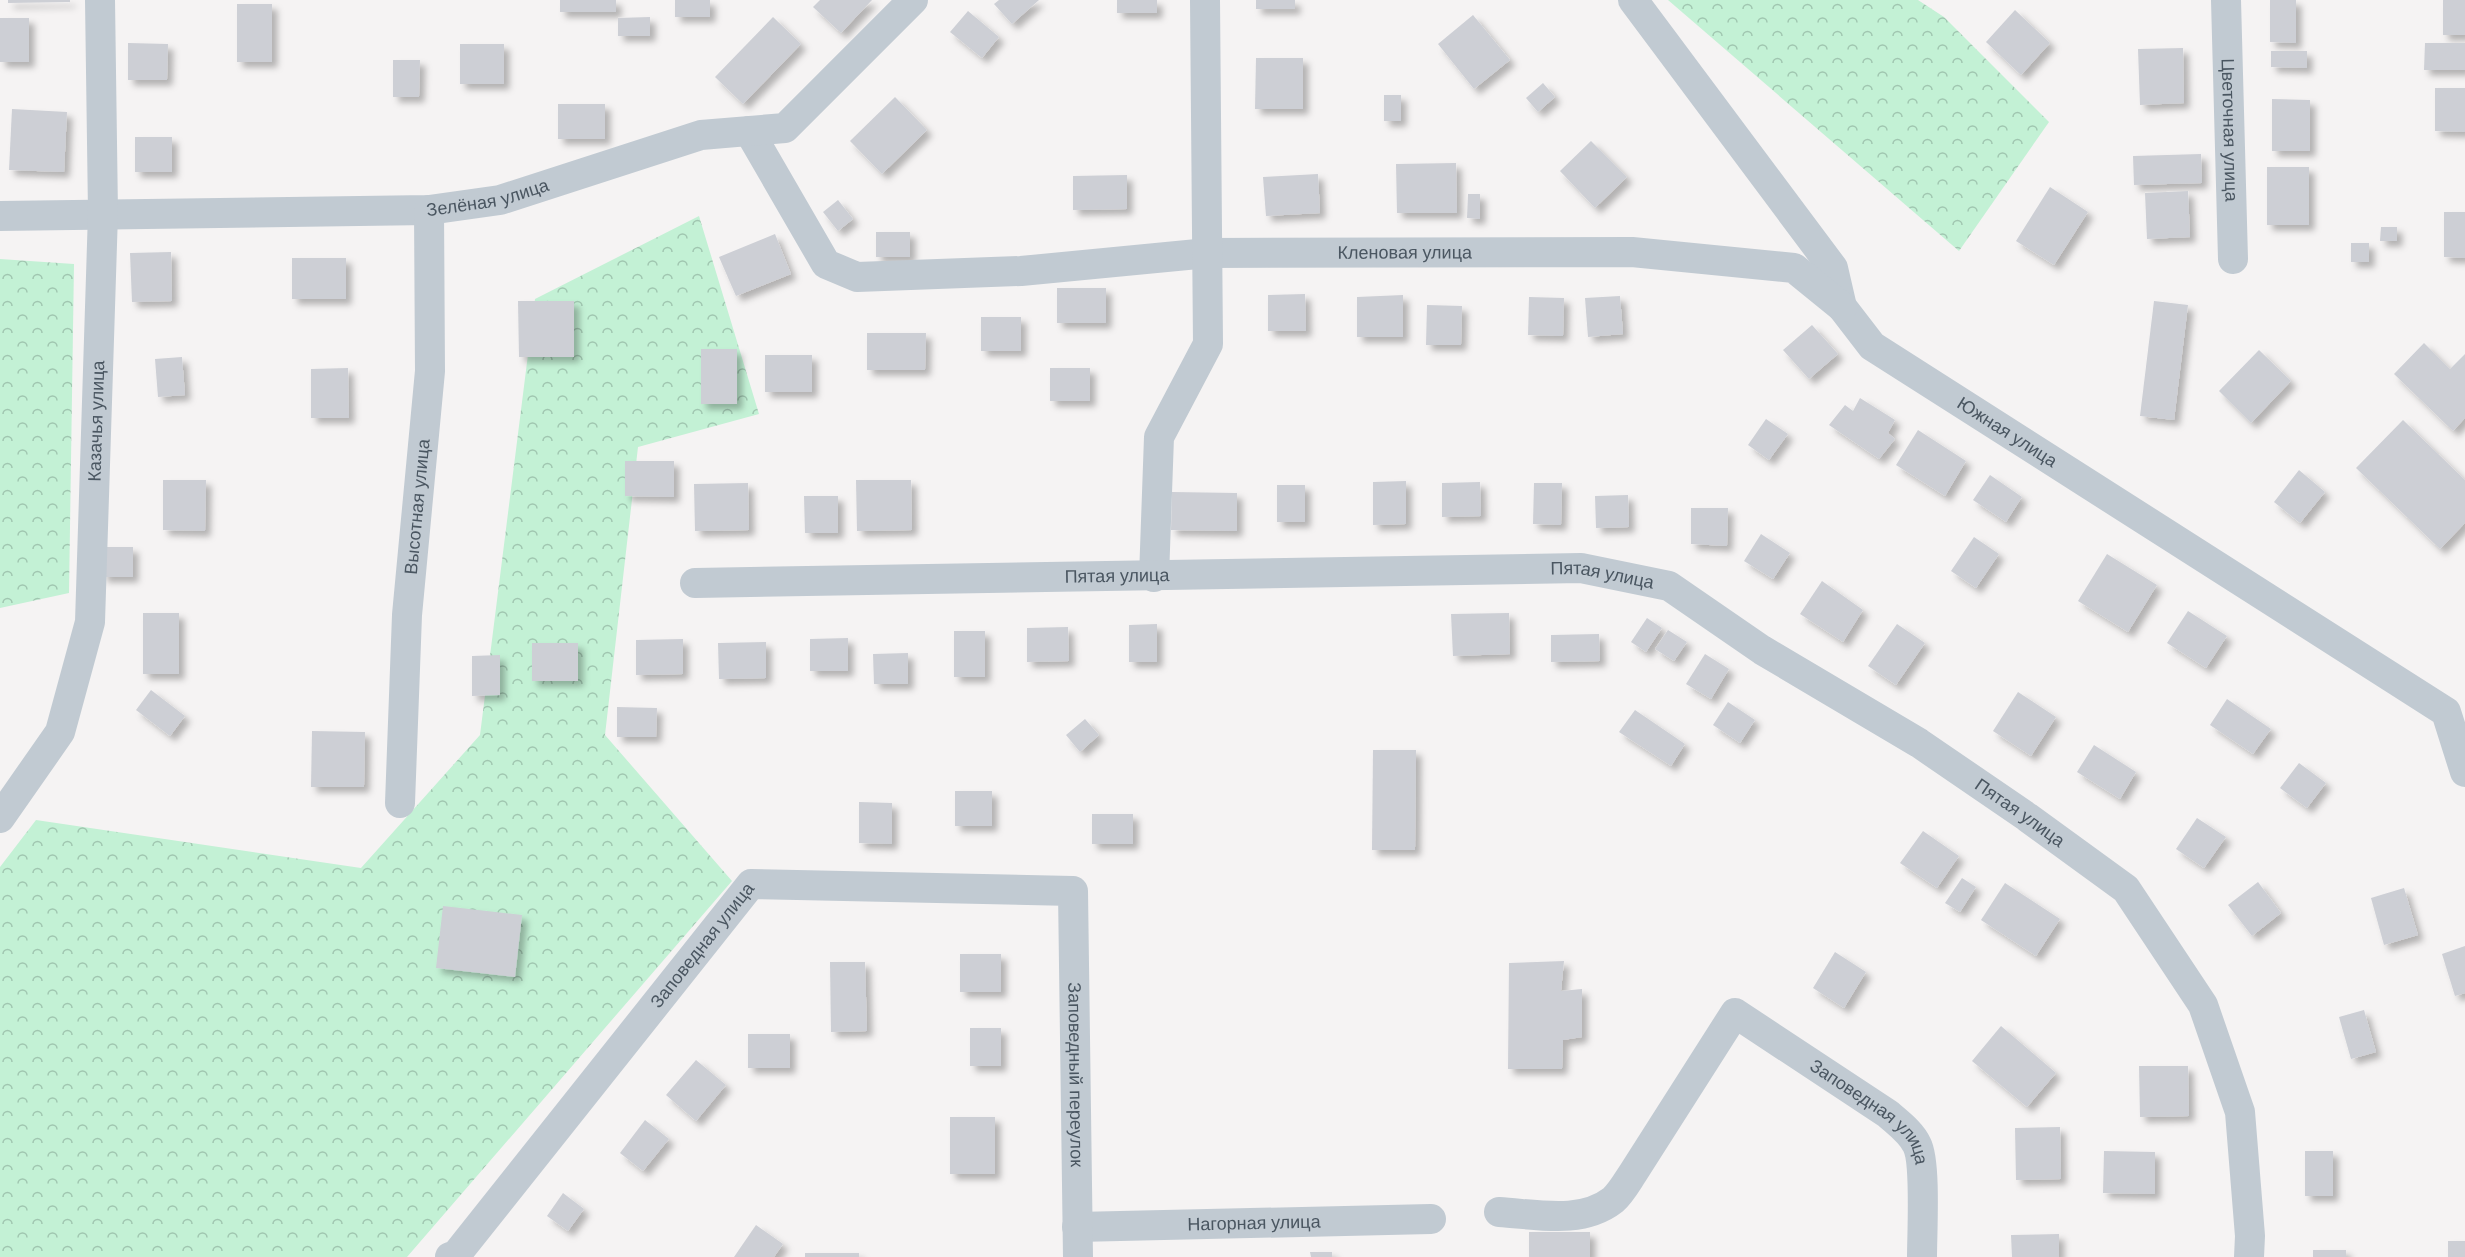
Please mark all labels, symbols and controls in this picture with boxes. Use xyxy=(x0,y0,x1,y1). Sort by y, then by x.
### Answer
street label: Цветочная улица xyxy=(2216,58,2243,203)
street label: Зелёная улица xyxy=(425,173,553,222)
street label: Кленовая улица xyxy=(1337,240,1473,265)
street label: Казачья улица xyxy=(82,359,110,482)
street label: Южная улица xyxy=(1953,391,2063,474)
street label: Высотная улица xyxy=(399,437,436,575)
street label: Пятая улица xyxy=(1550,556,1657,595)
street label: Пятая улица xyxy=(1064,563,1171,589)
street label: Пятая улица xyxy=(1970,773,2071,853)
street label: Заповедная улица xyxy=(645,877,760,1013)
street label: Заповедный переулок xyxy=(1062,982,1089,1167)
street label: Заповедная улица xyxy=(1805,1054,1933,1167)
street label: Нагорная улица xyxy=(1187,1209,1322,1237)

